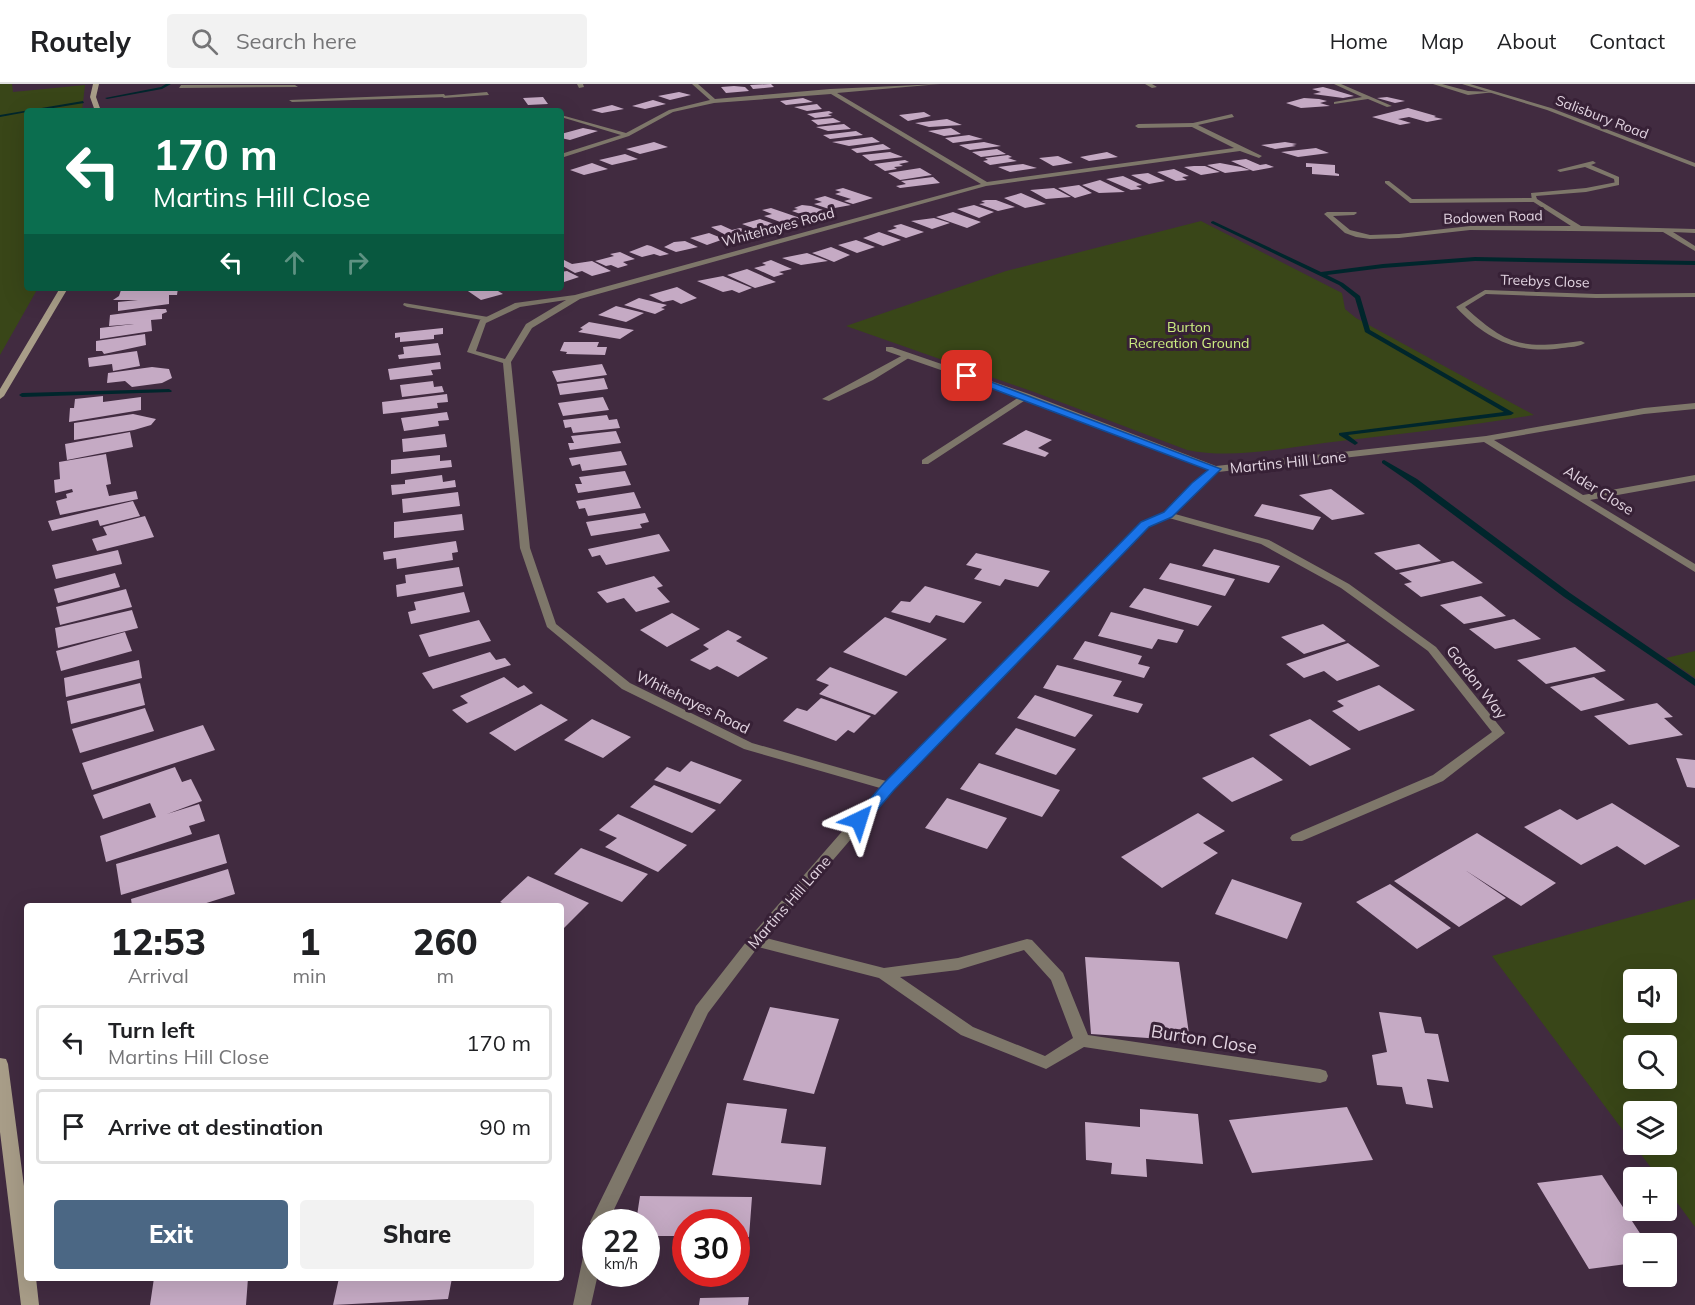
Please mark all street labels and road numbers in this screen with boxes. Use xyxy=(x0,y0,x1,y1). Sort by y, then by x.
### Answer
street label: Salisbury Road xyxy=(1553,91,1651,143)
street label: Whitehayes Road xyxy=(720,203,836,251)
street label: Bodowen Road xyxy=(1443,206,1543,228)
street label: Treebys Close xyxy=(1500,270,1590,292)
street label: Martins Hill Lane xyxy=(1229,446,1347,478)
street label: Alder Close xyxy=(1560,461,1638,519)
street label: Gordon Way xyxy=(1442,642,1512,722)
street label: Whitehayes Road xyxy=(633,666,753,738)
street label: Martins Hill Lane xyxy=(743,852,835,952)
street label: Burton Close xyxy=(1149,1019,1259,1059)

